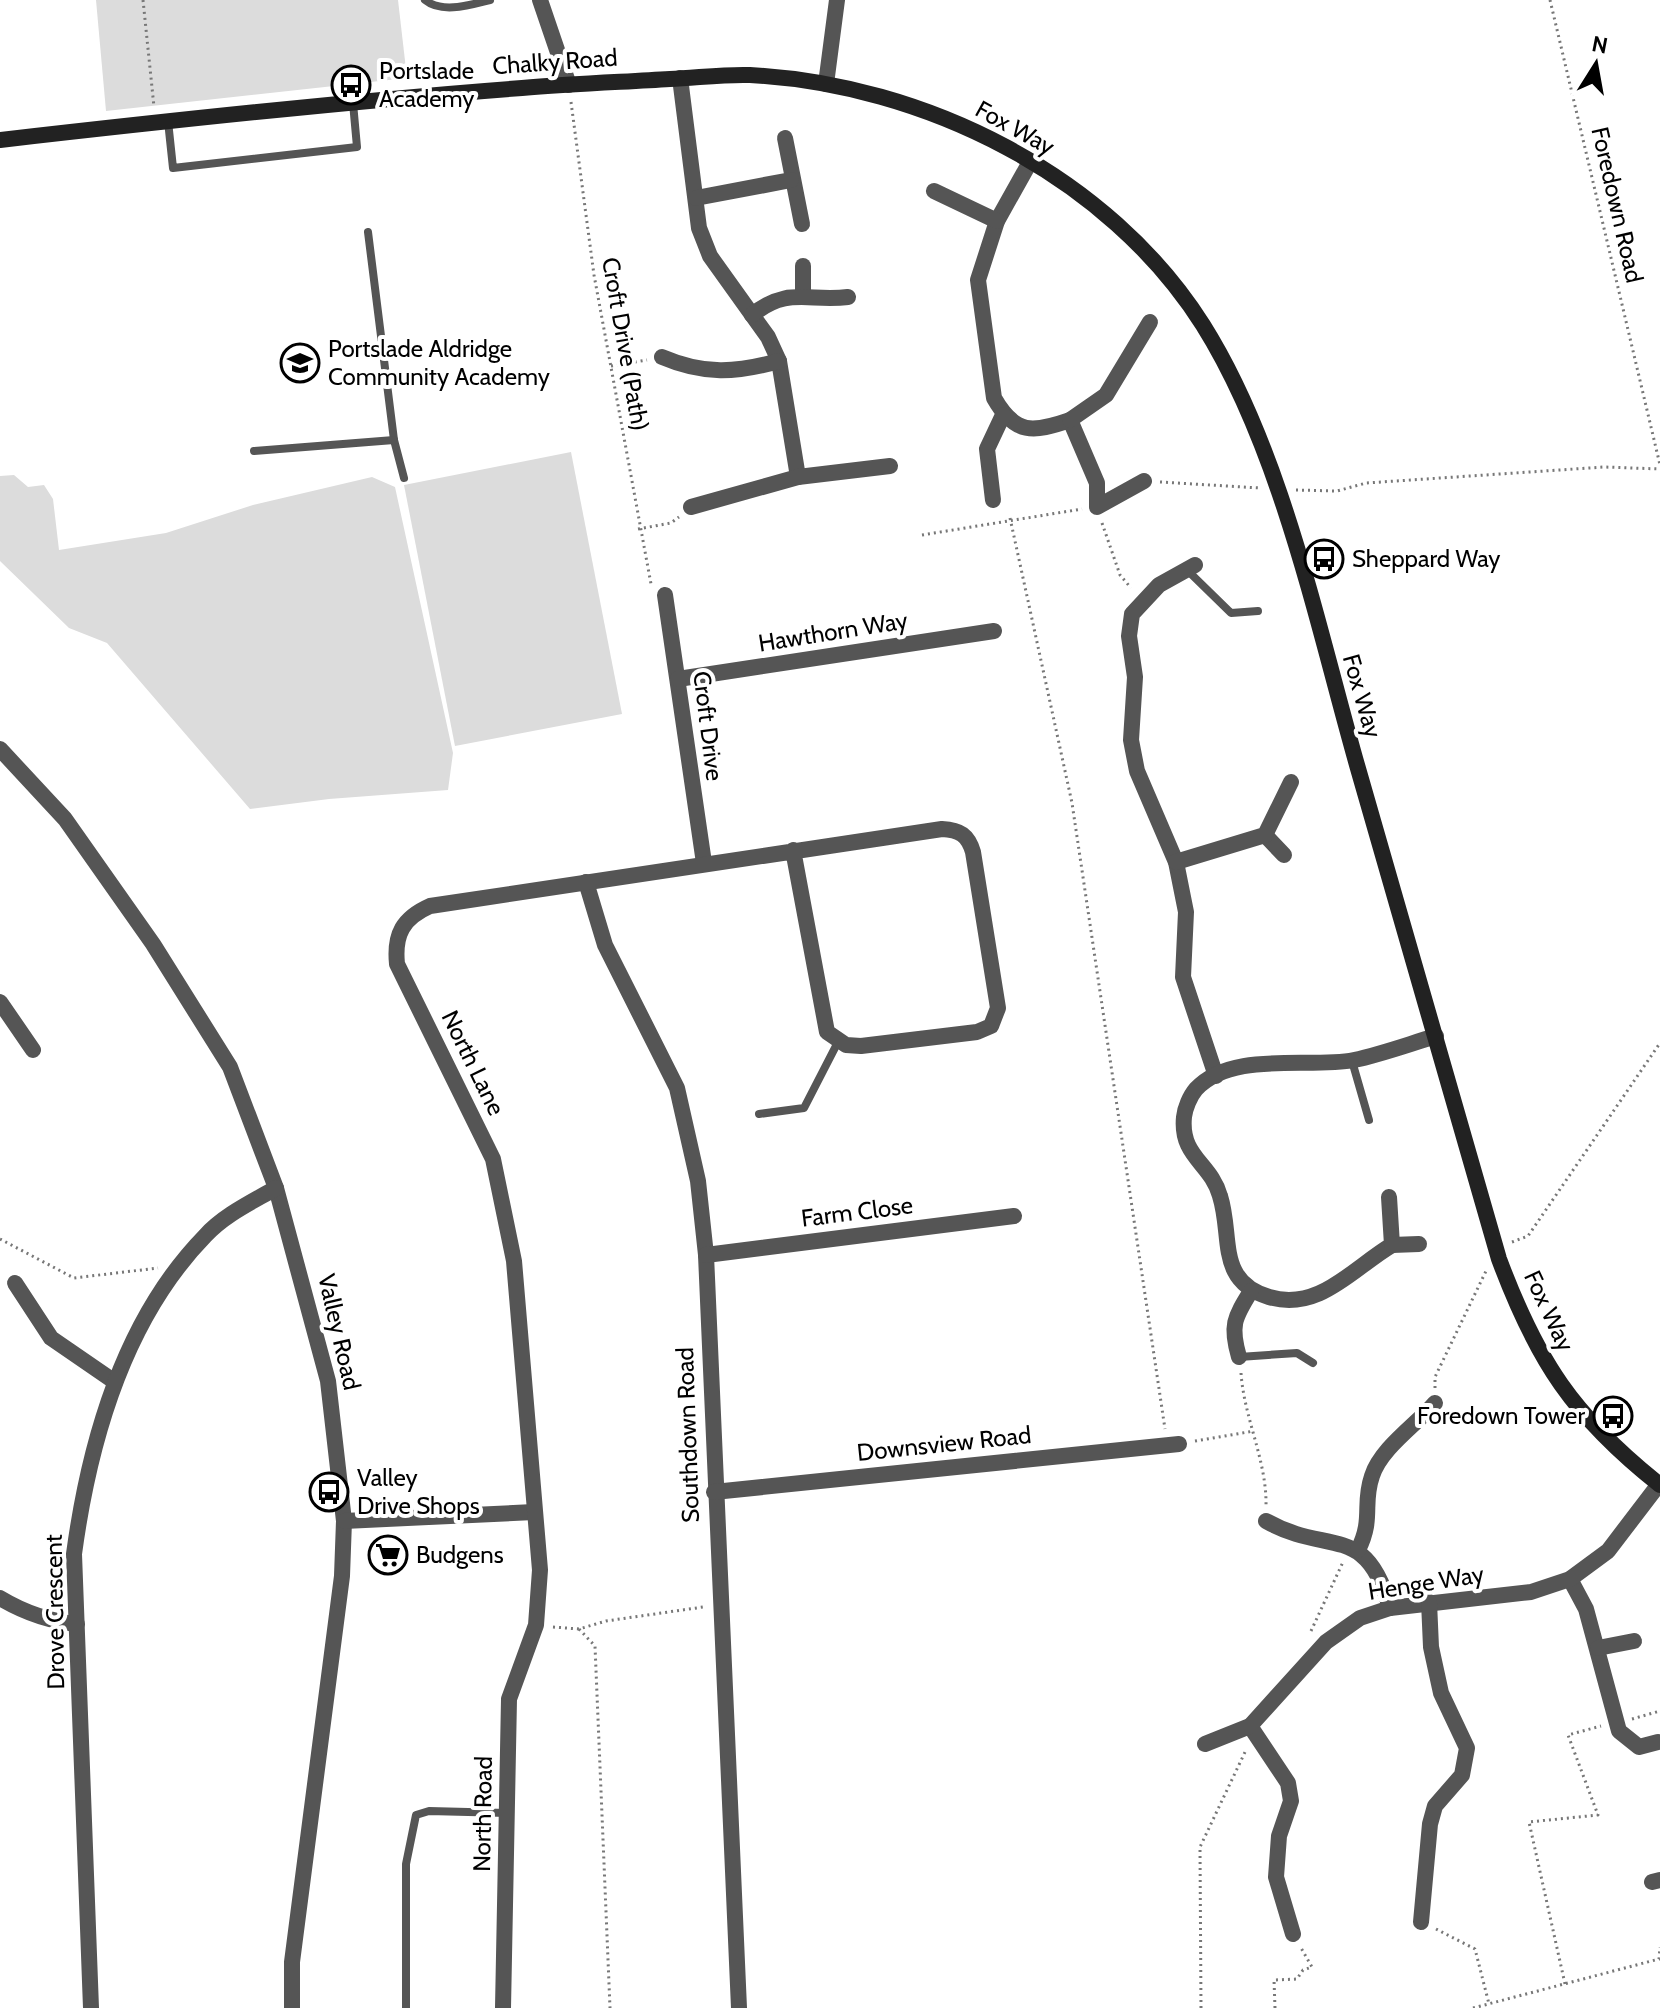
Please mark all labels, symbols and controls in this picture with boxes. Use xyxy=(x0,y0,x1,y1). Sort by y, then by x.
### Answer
north arrow xyxy=(1556,24,1636,104)
text: N xyxy=(1590,30,1610,60)
street label: Chalky Road xyxy=(491,43,618,80)
place label: Portslade Academy xyxy=(379,56,474,113)
bus stop icon: Portslade Academy xyxy=(330,64,372,106)
street label: Fox Way xyxy=(971,94,1060,161)
street label: Foredown Road xyxy=(1585,124,1649,286)
street label: Croft Drive (Path) xyxy=(596,255,655,433)
place label: Portslade Aldridge Community Academy xyxy=(328,334,550,391)
school or university icon: Portslade Aldridge Community Academy xyxy=(279,342,321,384)
bus stop icon: Sheppard Way xyxy=(1303,538,1345,580)
place label: Sheppard Way xyxy=(1352,544,1500,573)
street label: Hawthorn Way xyxy=(756,605,910,658)
street label: Fox Way xyxy=(1337,651,1388,741)
street label: Croft Drive xyxy=(687,669,730,782)
street label: North Lane xyxy=(436,1006,511,1120)
street label: Farm Close xyxy=(799,1190,915,1233)
street label: Fox Way xyxy=(1518,1266,1581,1356)
street label: Valley Road xyxy=(312,1271,367,1393)
street label: Southdown Road xyxy=(670,1347,705,1523)
bus stop icon: Foredown Tower xyxy=(1592,1395,1634,1437)
place label: Foredown Tower xyxy=(1417,1401,1585,1430)
street label: Downsview Road xyxy=(855,1420,1033,1467)
place label: Valley Drive Shops xyxy=(357,1463,480,1520)
bus stop icon: Valley Drive Shops xyxy=(308,1471,350,1513)
street label: Drove Crescent xyxy=(39,1534,70,1690)
supermarket icon: Budgens xyxy=(367,1534,409,1576)
place label: Budgens xyxy=(416,1540,504,1569)
street label: Henge Way xyxy=(1366,1559,1486,1606)
street label: North Road xyxy=(467,1756,498,1872)

